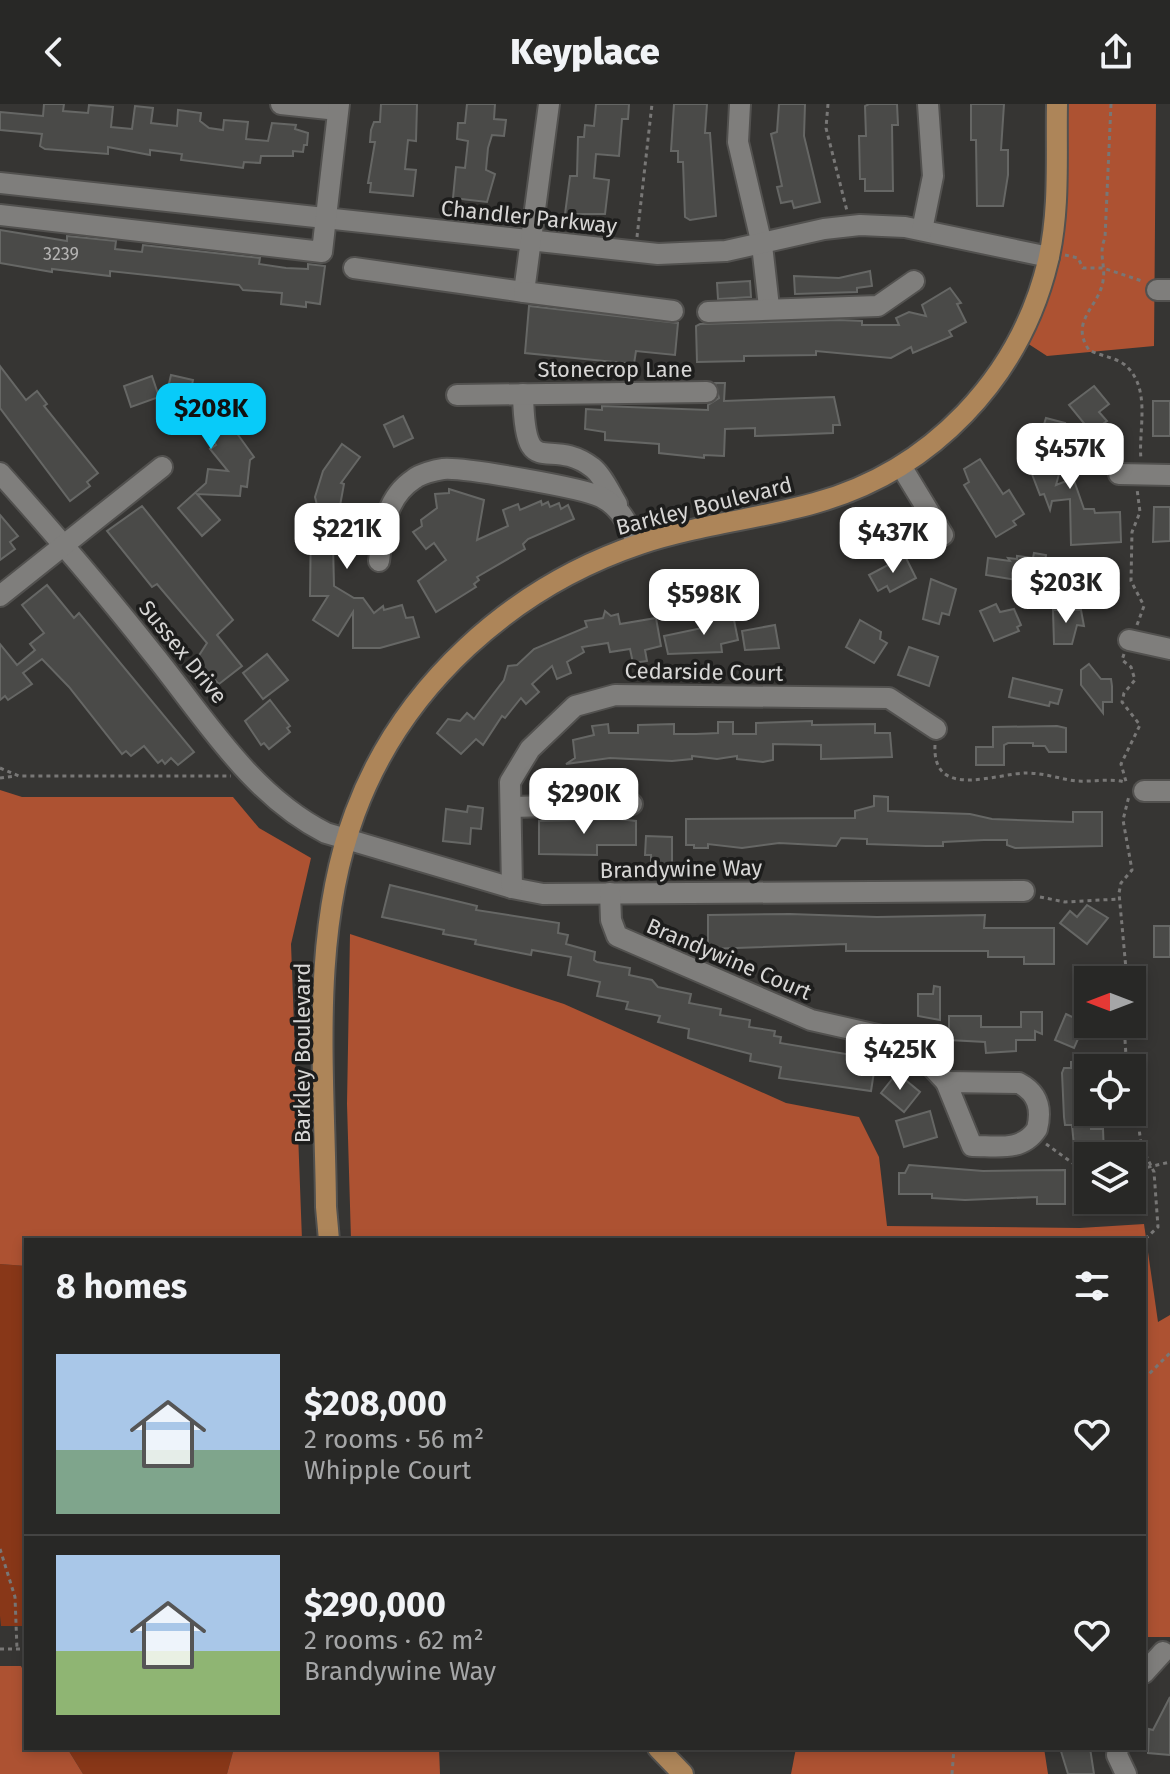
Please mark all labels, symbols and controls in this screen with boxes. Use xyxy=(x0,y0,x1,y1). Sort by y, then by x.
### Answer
icon: back xyxy=(32,30,76,74)
text: Keyplace xyxy=(510,30,660,74)
icon: share xyxy=(1094,30,1138,74)
street label: Chandler Parkway xyxy=(440,194,619,240)
house number: 3239 xyxy=(43,243,79,265)
street label: Stonecrop Lane xyxy=(537,356,693,383)
pin: $208K xyxy=(155,383,267,451)
text: $208K xyxy=(174,393,248,424)
pin: $457K xyxy=(1014,423,1126,491)
text: $457K xyxy=(1035,433,1105,464)
street label: Barkley Boulevard xyxy=(613,471,795,541)
pin: $221K xyxy=(291,503,403,571)
pin: $437K xyxy=(837,507,949,575)
text: $221K xyxy=(313,513,381,544)
text: $437K xyxy=(858,517,928,548)
pin: $203K xyxy=(1010,557,1122,625)
text: $203K xyxy=(1030,567,1102,598)
pin: $598K xyxy=(648,569,760,637)
text: $598K xyxy=(667,579,741,610)
street label: Sussex Drive xyxy=(133,595,233,709)
street label: Cedarside Court xyxy=(624,657,784,687)
pin: $290K xyxy=(528,768,640,836)
text: $290K xyxy=(547,778,621,809)
street label: Brandywine Way xyxy=(599,854,763,884)
street label: Brandywine Court xyxy=(642,912,816,1006)
street label: Barkley Boulevard xyxy=(289,963,316,1143)
north arrow xyxy=(1074,966,1146,1038)
map controls xyxy=(1074,966,1146,1214)
pin: $425K xyxy=(844,1024,956,1092)
text: $425K xyxy=(864,1034,936,1065)
button: locate xyxy=(1074,1054,1146,1126)
button: layers xyxy=(1074,1142,1146,1214)
icon: filters xyxy=(1070,1264,1114,1308)
text: 8 homes xyxy=(56,1266,187,1307)
text: $208,000 xyxy=(304,1383,447,1424)
icon: home xyxy=(120,1386,216,1482)
icon: heart xyxy=(1070,1412,1114,1456)
text: 2 rooms · 56 m² xyxy=(304,1424,484,1455)
text: Whipple Court xyxy=(304,1455,471,1486)
text: $290,000 xyxy=(304,1584,446,1625)
icon: home xyxy=(120,1587,216,1683)
icon: heart xyxy=(1070,1613,1114,1657)
text: 2 rooms · 62 m² xyxy=(304,1625,484,1656)
text: Brandywine Way xyxy=(304,1656,496,1687)

